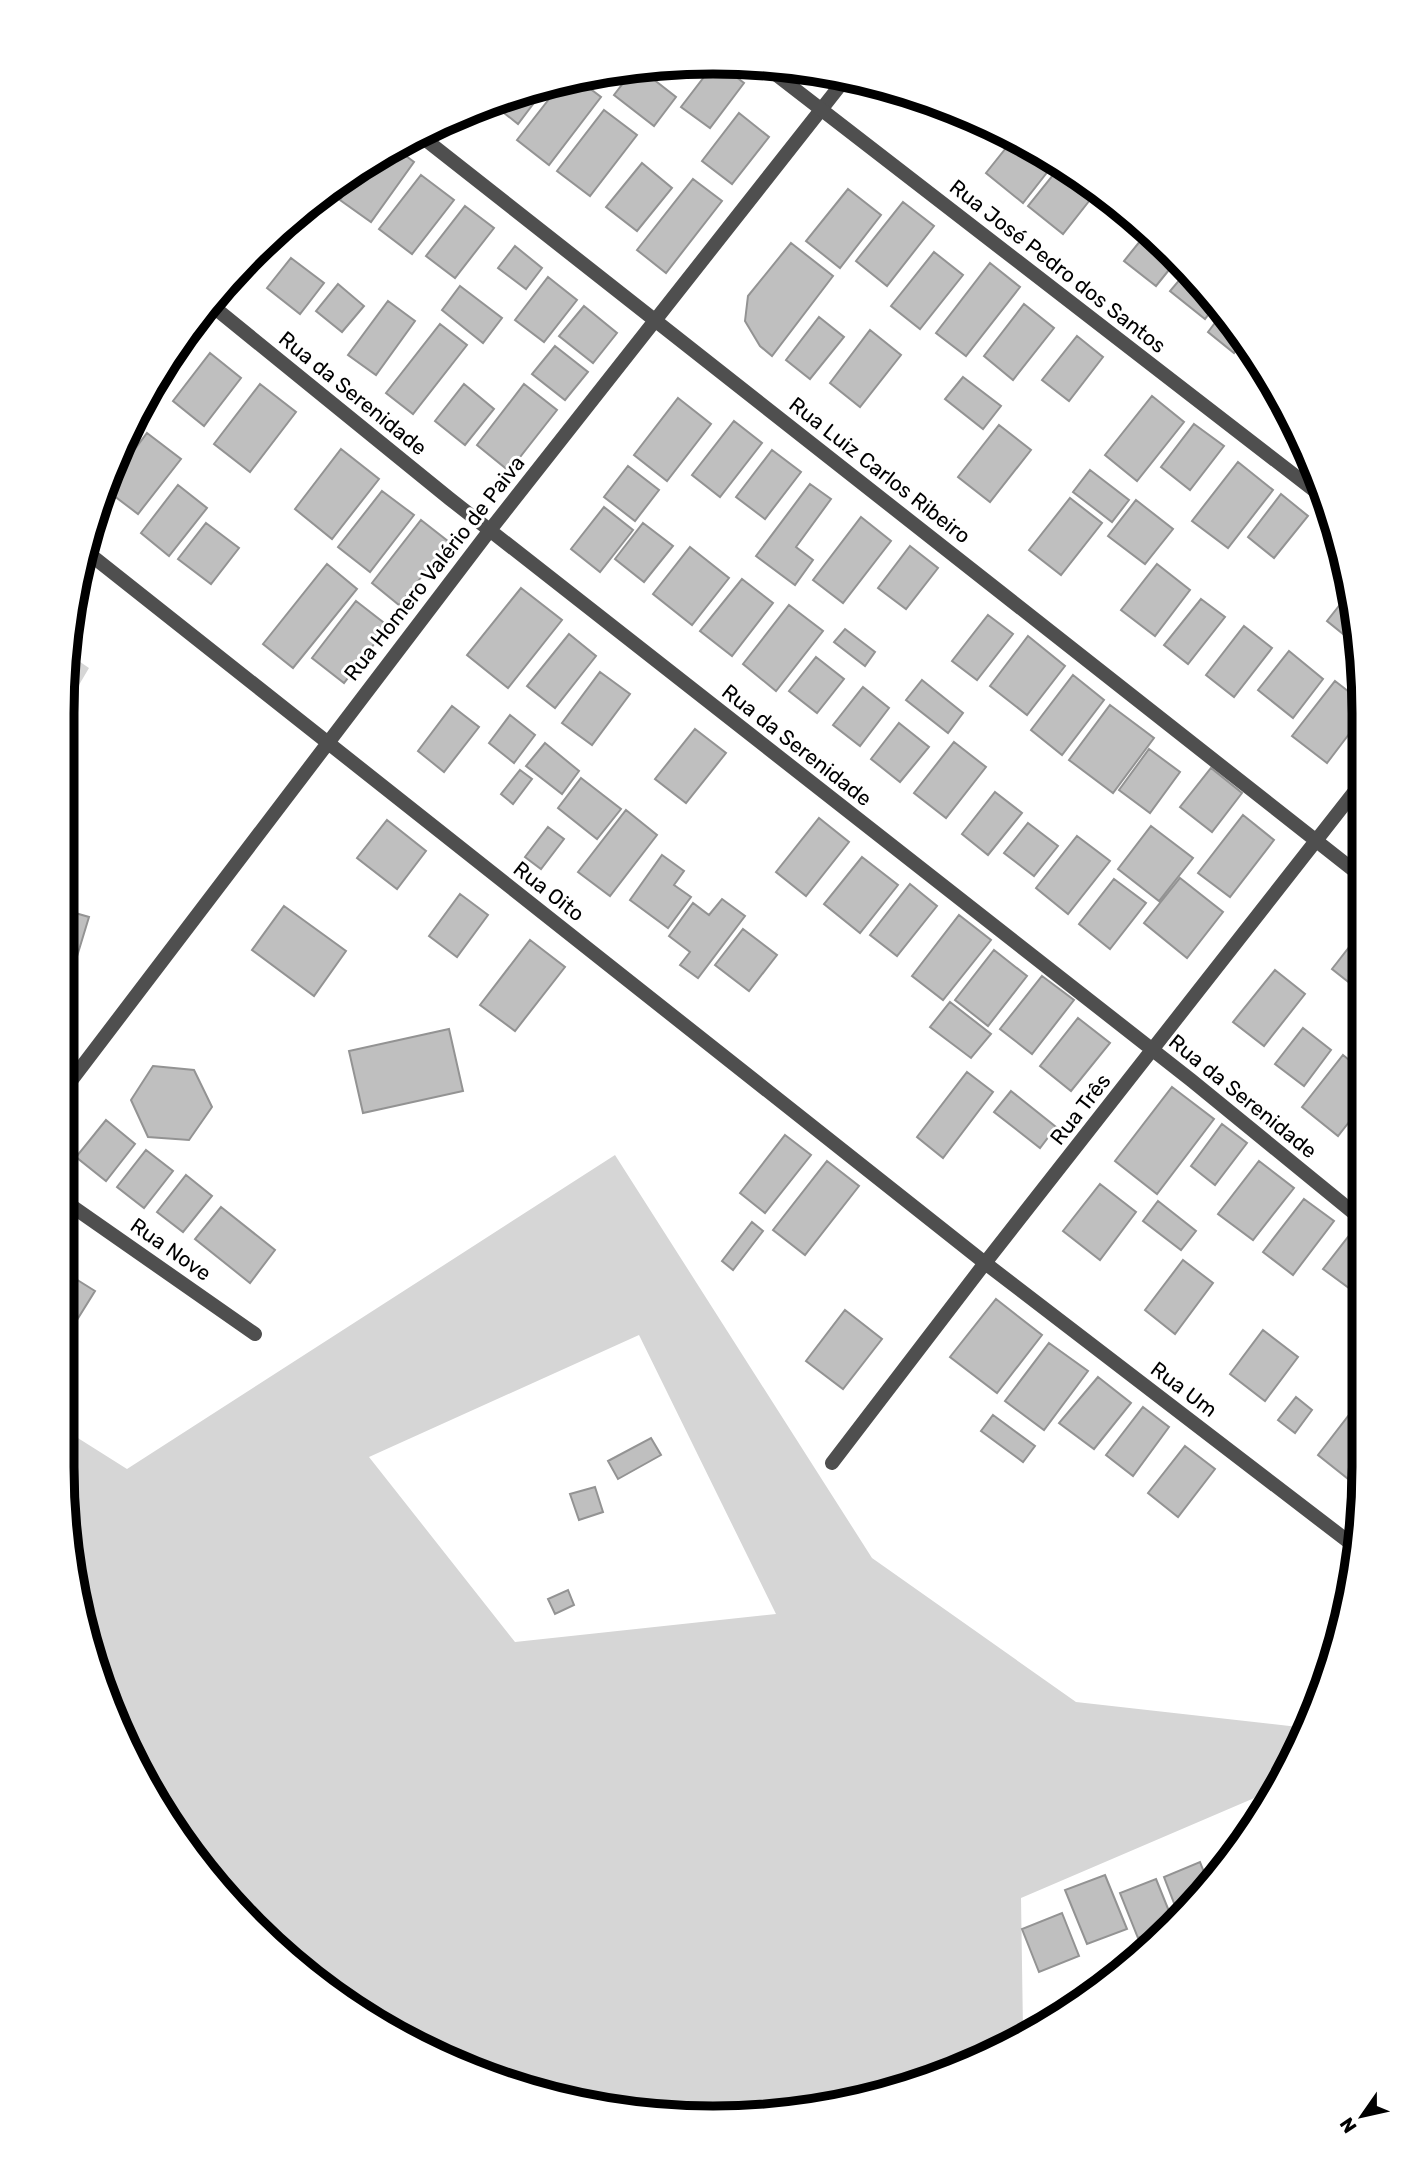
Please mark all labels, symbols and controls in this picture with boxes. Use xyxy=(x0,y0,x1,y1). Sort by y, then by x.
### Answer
street label: Rua José Pedro dos Santos xyxy=(945,174,1171,358)
street label: Rua da Serenidade xyxy=(274,326,432,460)
street label: Rua Luiz Carlos Ribeiro xyxy=(785,392,975,548)
street label: Rua Homero Valério de Paiva xyxy=(338,451,530,685)
street label: Rua da Serenidade xyxy=(717,679,877,811)
street label: Rua Oito xyxy=(509,856,589,926)
street label: Rua da Serenidade xyxy=(1164,1029,1322,1163)
street label: Rua Três xyxy=(1045,1068,1115,1150)
street label: Rua Nove xyxy=(126,1212,216,1286)
street label: Rua Um xyxy=(1146,1356,1222,1422)
north arrow xyxy=(1327,2081,1397,2151)
text: N xyxy=(1335,2113,1362,2137)

